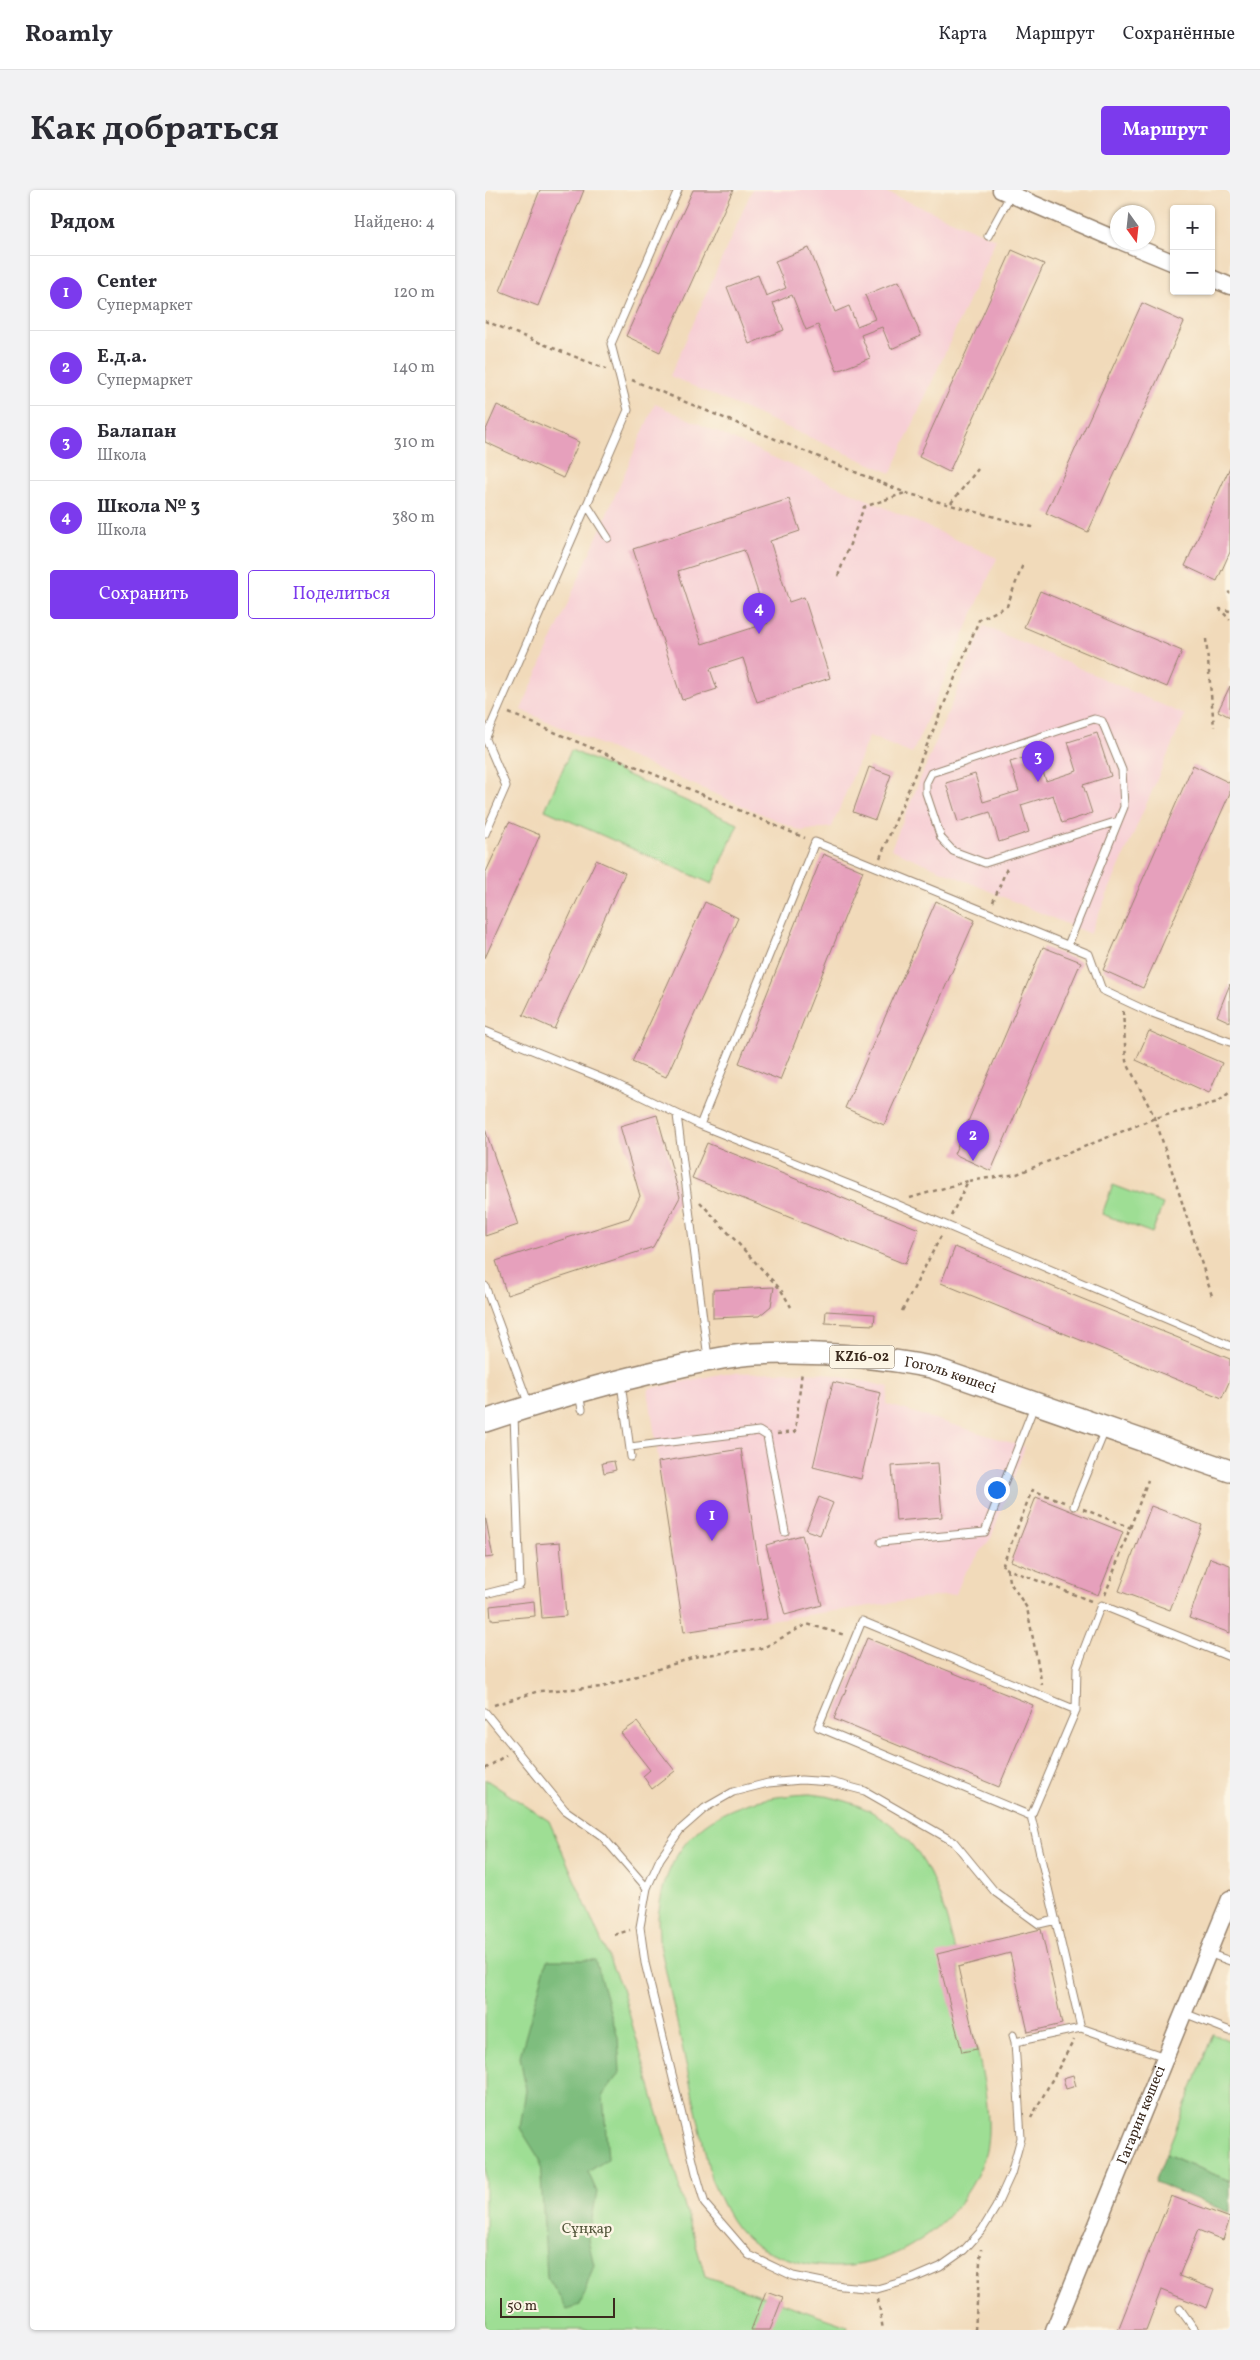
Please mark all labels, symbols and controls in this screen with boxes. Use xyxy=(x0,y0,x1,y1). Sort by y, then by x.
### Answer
text: Roamly xyxy=(25,18,113,52)
text: Карта xyxy=(938,22,987,47)
text: Маршрут xyxy=(1015,22,1095,47)
text: Сохранённые xyxy=(1123,22,1235,47)
text: Как добраться xyxy=(30,106,279,154)
button: Маршрут xyxy=(1101,106,1230,155)
north arrow xyxy=(1110,205,1155,250)
map controls xyxy=(1170,205,1215,295)
button: + xyxy=(1170,205,1215,250)
text: Рядом xyxy=(50,208,115,237)
text: Найдено: 4 xyxy=(354,212,435,234)
button: − xyxy=(1170,250,1215,295)
text: Center xyxy=(97,269,157,295)
text: 1 xyxy=(63,282,69,304)
text: 120 m xyxy=(393,282,435,304)
text: Супермаркет xyxy=(97,295,193,317)
text: Е.д.а. xyxy=(97,344,147,370)
text: 2 xyxy=(62,357,70,379)
text: 140 m xyxy=(393,357,435,379)
text: Супермаркет xyxy=(97,370,193,392)
text: Балапан xyxy=(97,419,176,445)
text: 3 xyxy=(62,432,70,454)
text: 310 m xyxy=(394,432,435,454)
text: Школа xyxy=(97,445,147,467)
text: Школа № 3 xyxy=(97,494,200,520)
text: 4 xyxy=(61,507,71,529)
text: 380 m xyxy=(392,507,435,529)
text: Школа xyxy=(97,520,147,542)
button: Сохранить xyxy=(50,570,238,619)
button: Поделиться xyxy=(248,570,435,619)
pin: 4 xyxy=(743,593,775,634)
pin: 3 xyxy=(1022,741,1054,782)
pin: 2 xyxy=(957,1120,989,1161)
road number: KZ16-02 xyxy=(829,1346,895,1368)
street label: Гоголь көшесі xyxy=(903,1352,999,1399)
your location xyxy=(984,1477,1010,1503)
pin: 1 xyxy=(696,1500,728,1541)
street label: Гагарин көшесі xyxy=(1112,2063,1171,2168)
park label: Сұңқар xyxy=(562,2219,612,2240)
scale bar xyxy=(500,2295,615,2318)
text: 50 m xyxy=(507,2297,537,2316)

